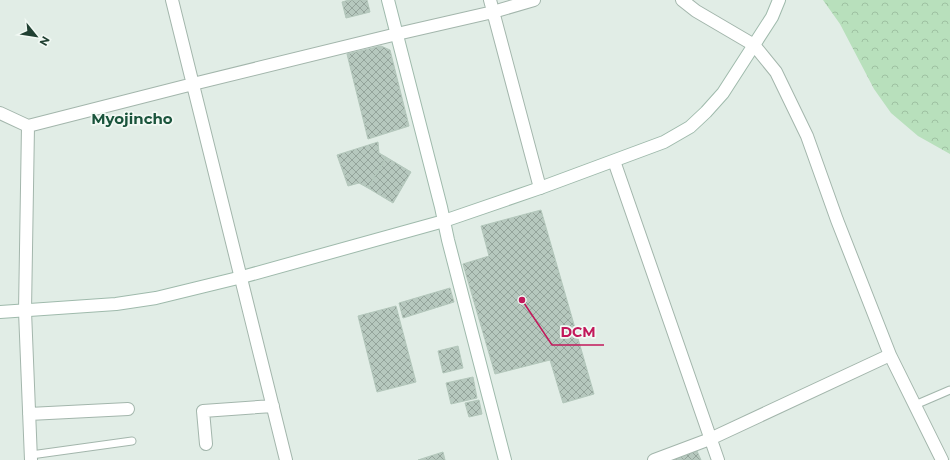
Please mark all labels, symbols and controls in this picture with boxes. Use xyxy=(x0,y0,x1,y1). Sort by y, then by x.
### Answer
north arrow xyxy=(16,16,56,56)
text: N xyxy=(36,34,53,48)
district label: Myojincho xyxy=(91,109,173,128)
callout: DCM xyxy=(552,319,604,345)
text: DCM xyxy=(560,323,596,341)

